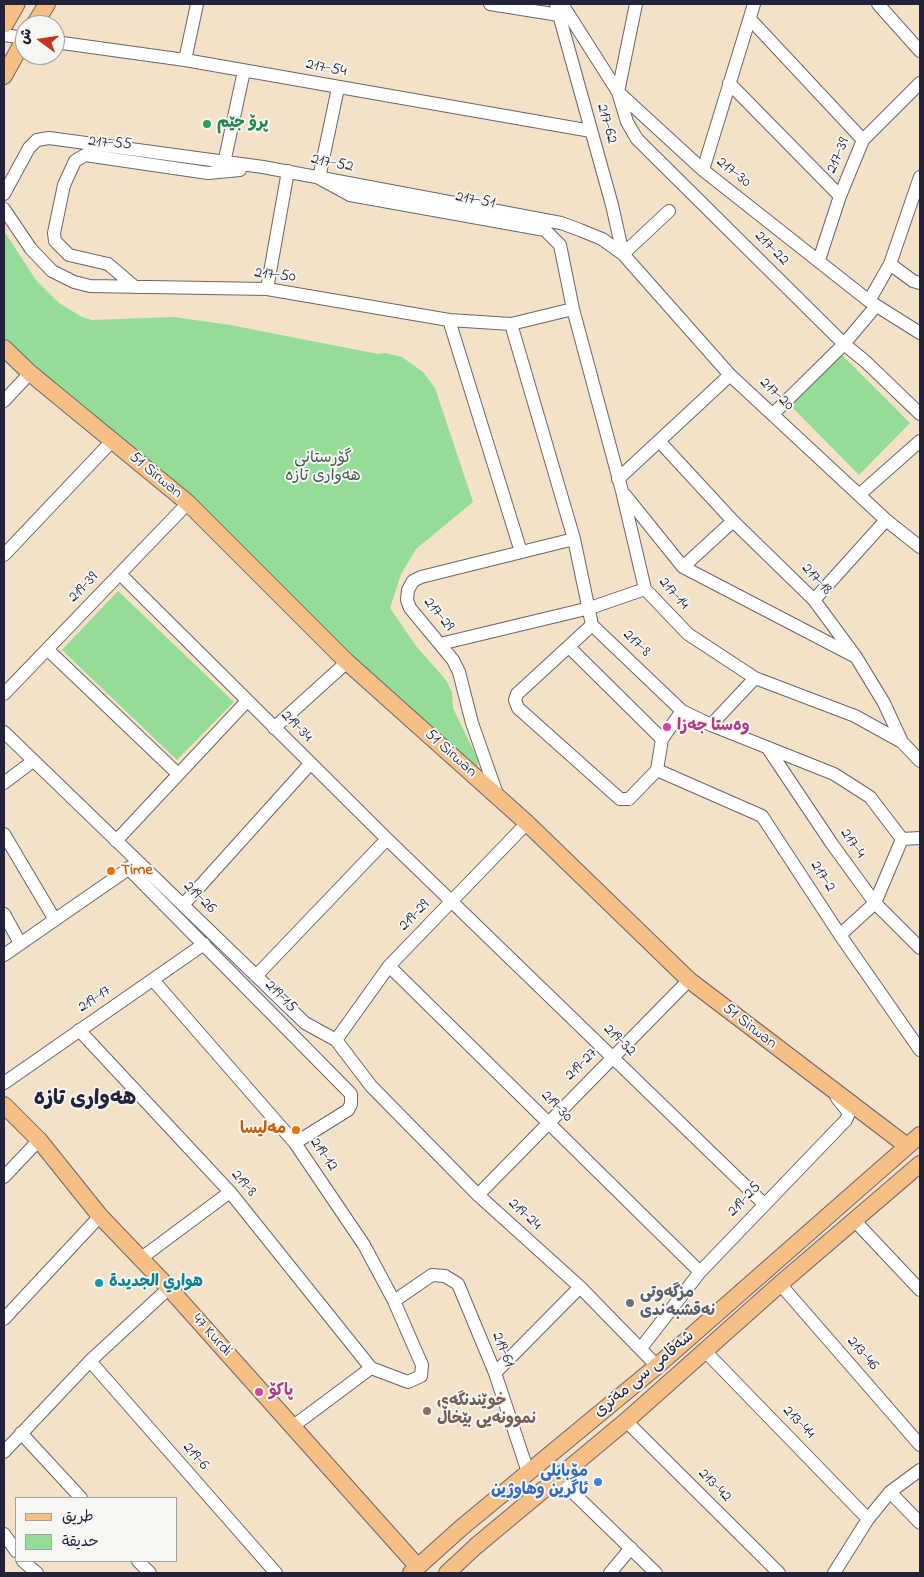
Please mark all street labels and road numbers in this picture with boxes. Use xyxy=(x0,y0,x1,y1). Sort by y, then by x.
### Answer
street label: 217-54 xyxy=(304,56,348,82)
street label: 217-62 xyxy=(591,102,621,146)
street label: 217-55 xyxy=(87,133,133,155)
street label: 217-39 xyxy=(823,135,855,177)
street label: 217-52 xyxy=(309,150,355,178)
street label: 217-30 xyxy=(712,153,754,193)
street label: 217-51 xyxy=(454,188,496,214)
street label: 217-22 xyxy=(750,228,792,270)
street label: 217-50 xyxy=(253,264,297,288)
street label: 217-20 xyxy=(755,374,797,416)
street label: 51 Sirwan xyxy=(125,448,185,504)
street label: 217-18 xyxy=(796,560,836,600)
street label: 219-39 xyxy=(65,569,103,607)
street label: 217-14 xyxy=(654,574,692,614)
street label: 217-29 xyxy=(418,594,458,636)
street label: 217-8 xyxy=(618,626,654,662)
street label: 219-34 xyxy=(276,707,316,747)
street label: 51 Sirwan xyxy=(420,726,480,782)
street label: 217-4 xyxy=(835,825,869,863)
street label: 217-2 xyxy=(805,858,839,896)
street label: 219-26 xyxy=(178,878,220,918)
street label: 219-29 xyxy=(395,896,435,936)
street label: 219-15 xyxy=(260,977,300,1017)
street label: 219-17 xyxy=(75,982,115,1018)
street label: 51 Sirwan xyxy=(718,1000,780,1054)
street label: 219-32 xyxy=(599,1021,639,1061)
street label: 219-27 xyxy=(562,1045,602,1085)
street label: 219-30 xyxy=(536,1087,576,1127)
street label: 219-12 xyxy=(305,1134,341,1176)
street label: 219-8 xyxy=(226,1166,260,1202)
street label: 219-25 xyxy=(724,1178,766,1222)
street label: 219-24 xyxy=(503,1195,545,1235)
street label: 47 Kurdi xyxy=(187,1311,235,1361)
street label: شەقامی سی مەتری xyxy=(591,1327,699,1423)
street label: 219-61 xyxy=(486,1330,518,1370)
street label: 213-46 xyxy=(842,1333,882,1375)
street label: 213-44 xyxy=(778,1402,818,1444)
street label: 219-6 xyxy=(178,1439,212,1475)
street label: 213-42 xyxy=(693,1465,735,1507)

